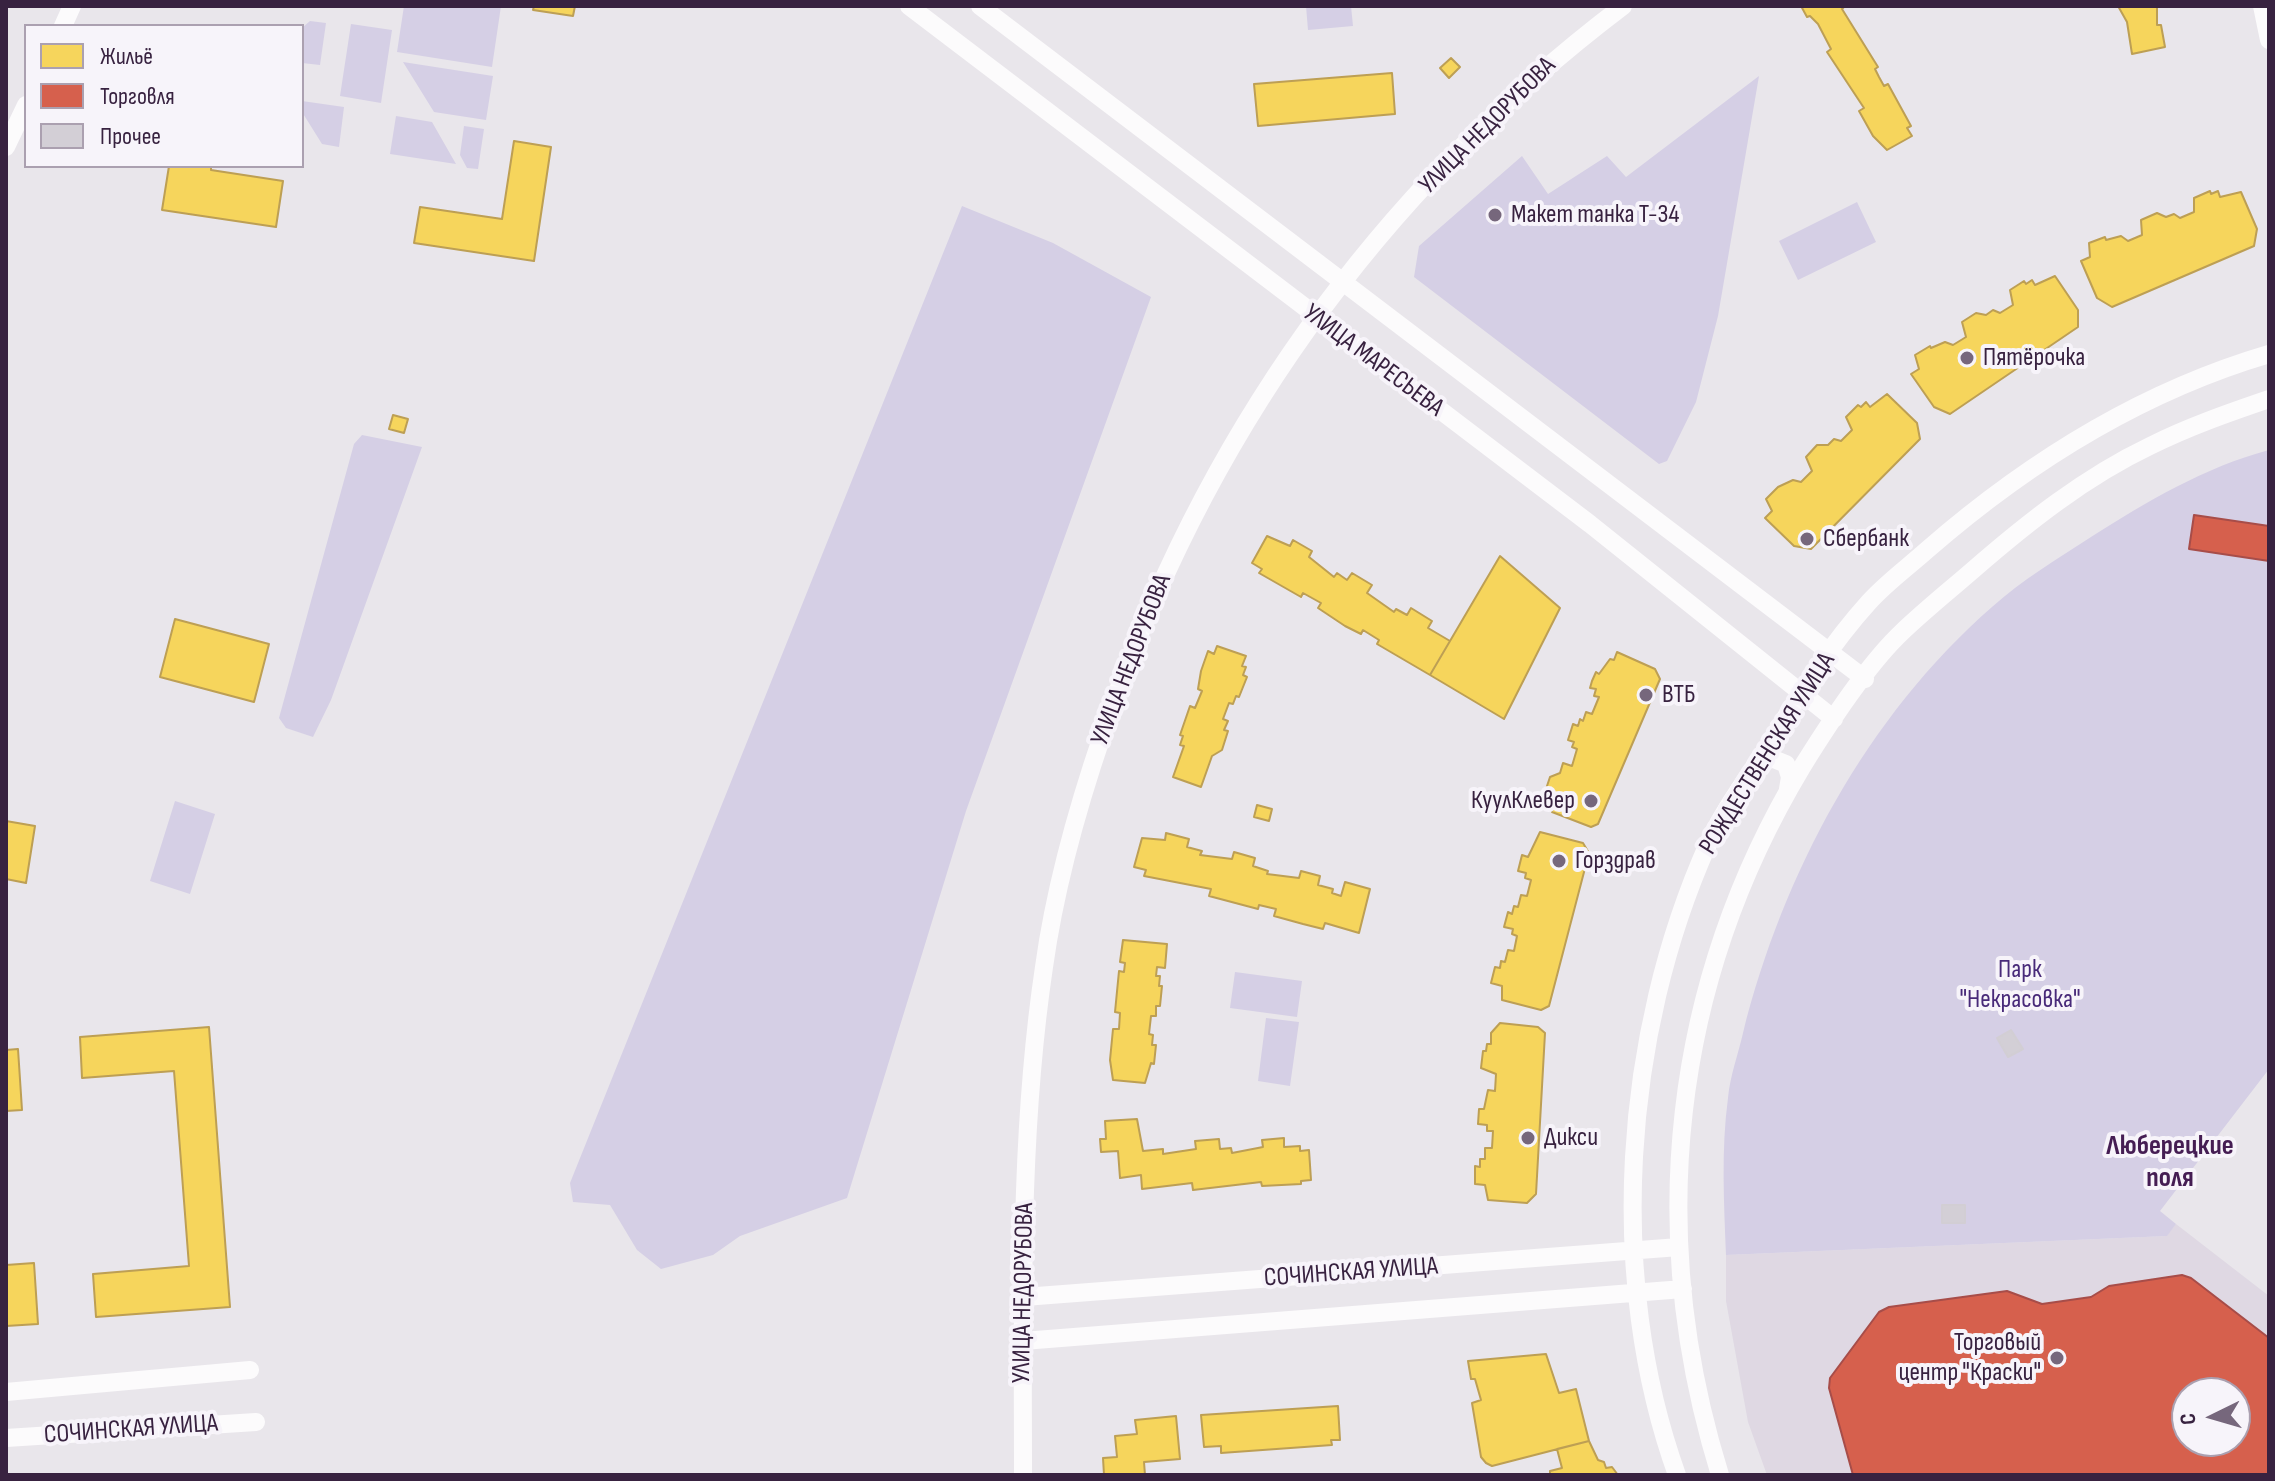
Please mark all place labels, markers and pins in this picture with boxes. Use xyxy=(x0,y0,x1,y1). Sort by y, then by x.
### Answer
place label: Макет танка Т-34 xyxy=(1511,199,1679,231)
marker: Макет танка Т-34 xyxy=(1486,206,1504,224)
place label: Пятёрочка xyxy=(1983,342,2085,374)
marker: Пятёрочка xyxy=(1958,349,1976,367)
place label: Сбербанк xyxy=(1823,523,1909,555)
marker: Сбербанк xyxy=(1798,530,1816,548)
place label: ВТБ xyxy=(1662,679,1695,711)
marker: ВТБ xyxy=(1637,686,1655,704)
place label: КуулКлевер xyxy=(1471,785,1575,817)
marker: КуулКлевер xyxy=(1582,792,1600,810)
place label: Горздрав xyxy=(1575,845,1656,877)
marker: Горздрав xyxy=(1550,852,1568,870)
place label: Дикси xyxy=(1544,1122,1598,1154)
marker: Дикси xyxy=(1519,1129,1537,1147)
place label: Торговый центр "Краски" xyxy=(1898,1327,2041,1388)
marker: Торговый центр "Краски" xyxy=(2048,1349,2066,1367)

